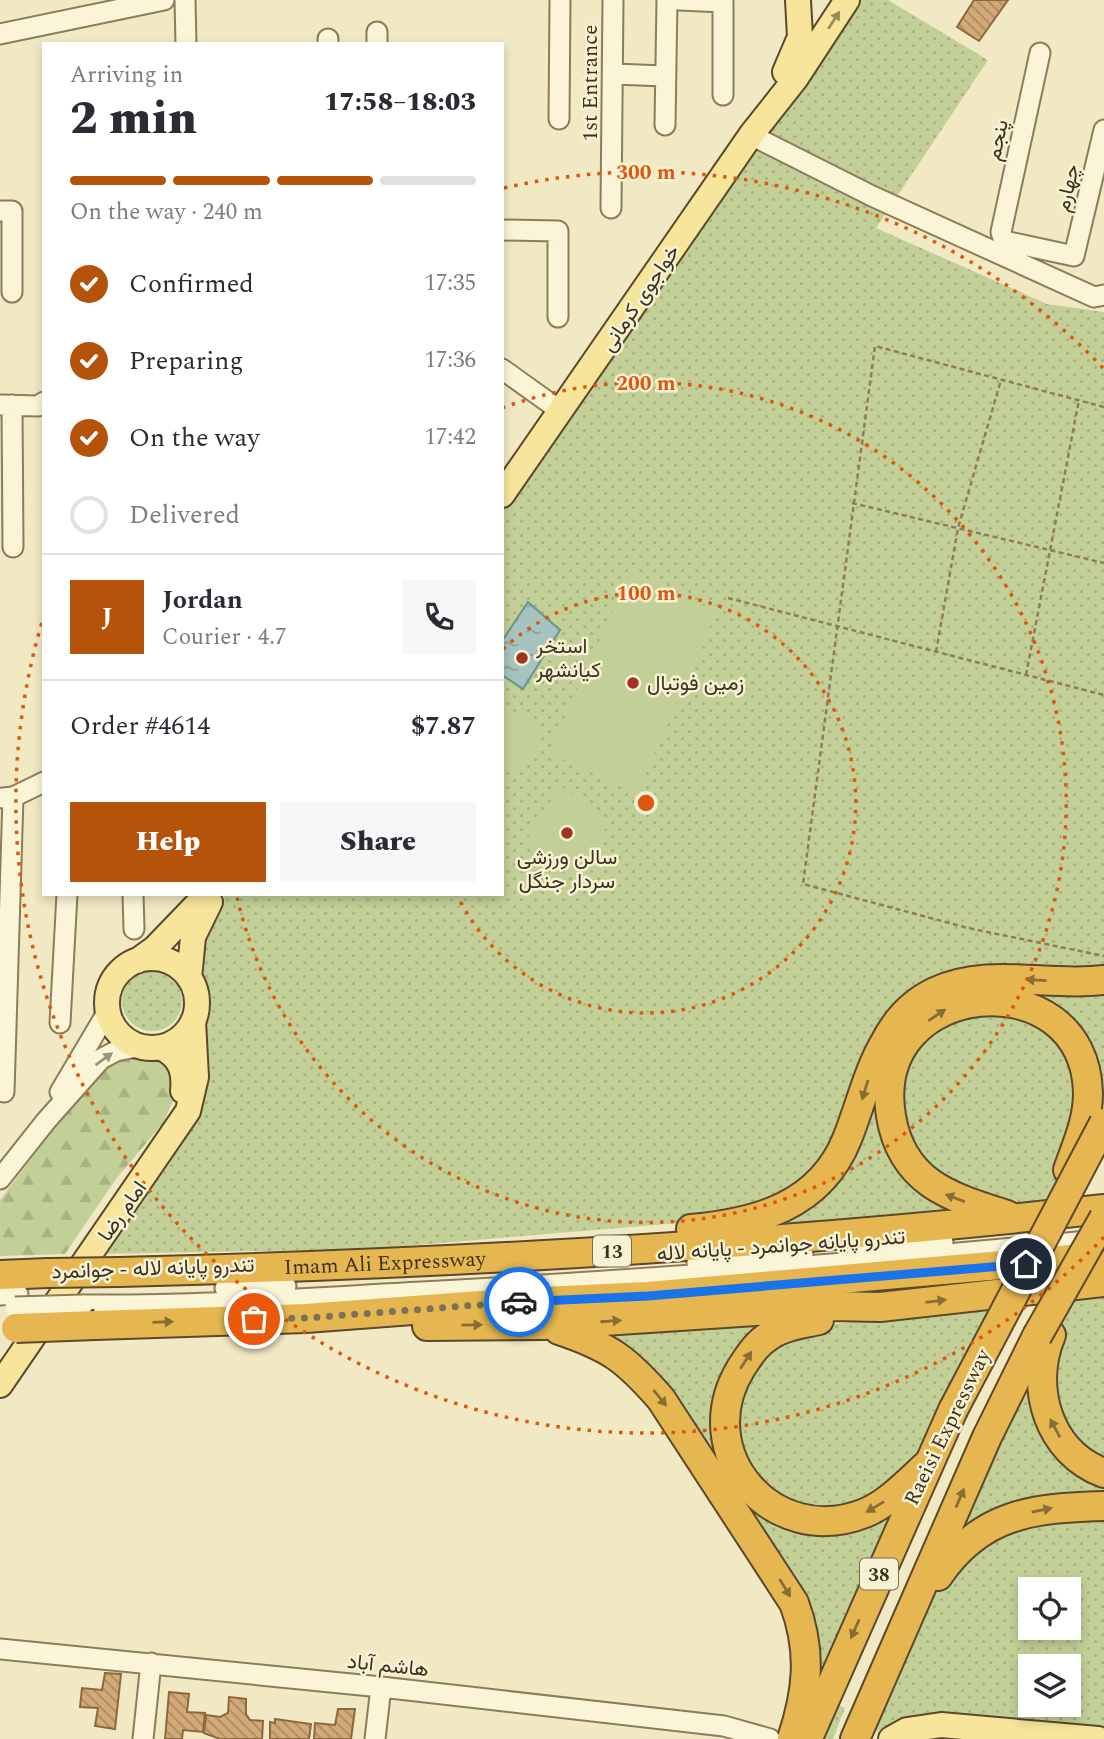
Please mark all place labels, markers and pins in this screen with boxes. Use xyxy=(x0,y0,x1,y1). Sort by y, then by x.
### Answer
place label: استخر کیانشهر xyxy=(535,631,601,687)
marker: استخر کیانشهر xyxy=(514,650,530,666)
place label: زمین فوتبال xyxy=(647,668,744,700)
marker: زمین فوتبال xyxy=(625,675,641,691)
centre of rings xyxy=(634,791,658,815)
marker: سالن ورزشی سردار جنگل xyxy=(559,825,575,841)
place label: سالن ورزشی سردار جنگل xyxy=(517,842,617,898)
pin xyxy=(996,1234,1056,1294)
pin xyxy=(224,1289,284,1349)

